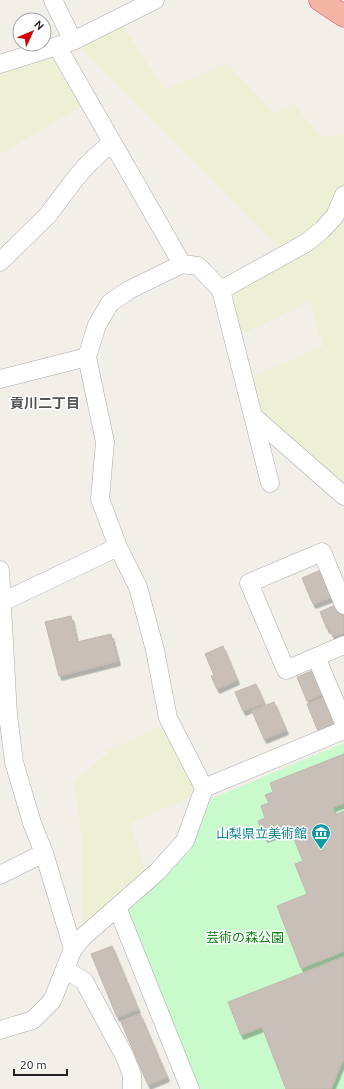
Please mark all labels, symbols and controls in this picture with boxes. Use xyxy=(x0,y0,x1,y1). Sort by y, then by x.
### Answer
north arrow xyxy=(12,12,52,52)
text: N xyxy=(32,18,46,32)
district label: 貢川二丁目 xyxy=(10,395,80,411)
museum icon: 山梨県立美術館 xyxy=(310,822,332,850)
place label: 山梨県立美術館 xyxy=(216,826,307,840)
park label: 芸術の森公園 xyxy=(206,930,284,944)
scale bar xyxy=(14,1051,67,1077)
text: 20 m xyxy=(20,1058,47,1071)

